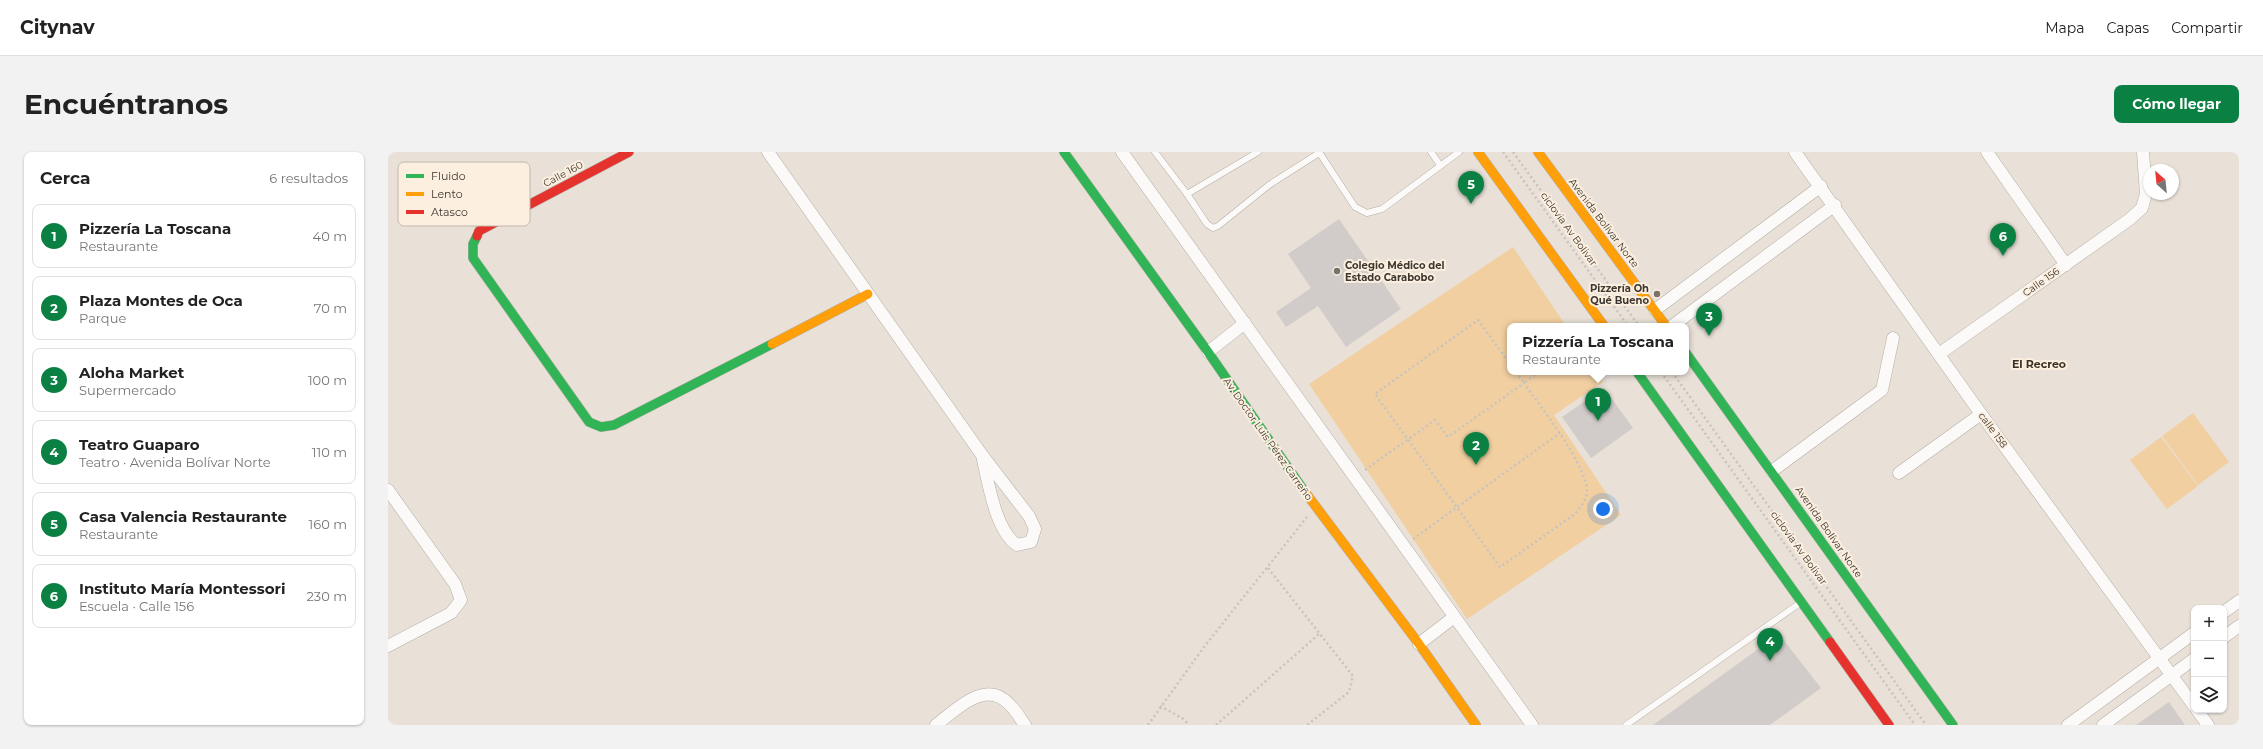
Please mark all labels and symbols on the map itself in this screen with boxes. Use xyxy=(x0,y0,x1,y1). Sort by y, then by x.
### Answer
street label: Calle 160 xyxy=(541,158,585,190)
legend xyxy=(398,162,530,226)
north arrow xyxy=(2143,164,2179,200)
text: Fluido xyxy=(431,169,466,183)
pin: 5 xyxy=(1458,171,1484,204)
street label: Avenida Bolívar Norte xyxy=(1566,176,1642,270)
text: Lento xyxy=(431,187,463,201)
street label: ciclovia Av Bolivar xyxy=(1538,189,1600,269)
text: Atasco xyxy=(431,205,468,219)
pin: 6 xyxy=(1990,223,2016,256)
place label: Colegio Médico del Estado Carabobo xyxy=(1345,259,1445,284)
street label: Calle 156 xyxy=(2020,265,2062,299)
marker: Colegio Médico del Estado Carabobo xyxy=(1332,266,1342,276)
place label: Pizzería Oh Qué Bueno xyxy=(1590,282,1649,307)
marker: Pizzería Oh Qué Bueno xyxy=(1652,289,1662,299)
pin: 3 xyxy=(1696,303,1722,336)
district label: El Recreo xyxy=(2012,357,2066,371)
street label: Av. Doctor Luis Pérez Carreño xyxy=(1221,375,1315,503)
pin: 1 xyxy=(1585,388,1611,421)
street label: calle 158 xyxy=(1976,409,2010,451)
pin: 2 xyxy=(1463,432,1489,465)
street label: Avenida Bolívar Norte xyxy=(1793,484,1865,580)
your location xyxy=(1593,499,1613,519)
street label: ciclovia Av Bolivar xyxy=(1768,508,1830,588)
pin: 4 xyxy=(1757,628,1783,661)

